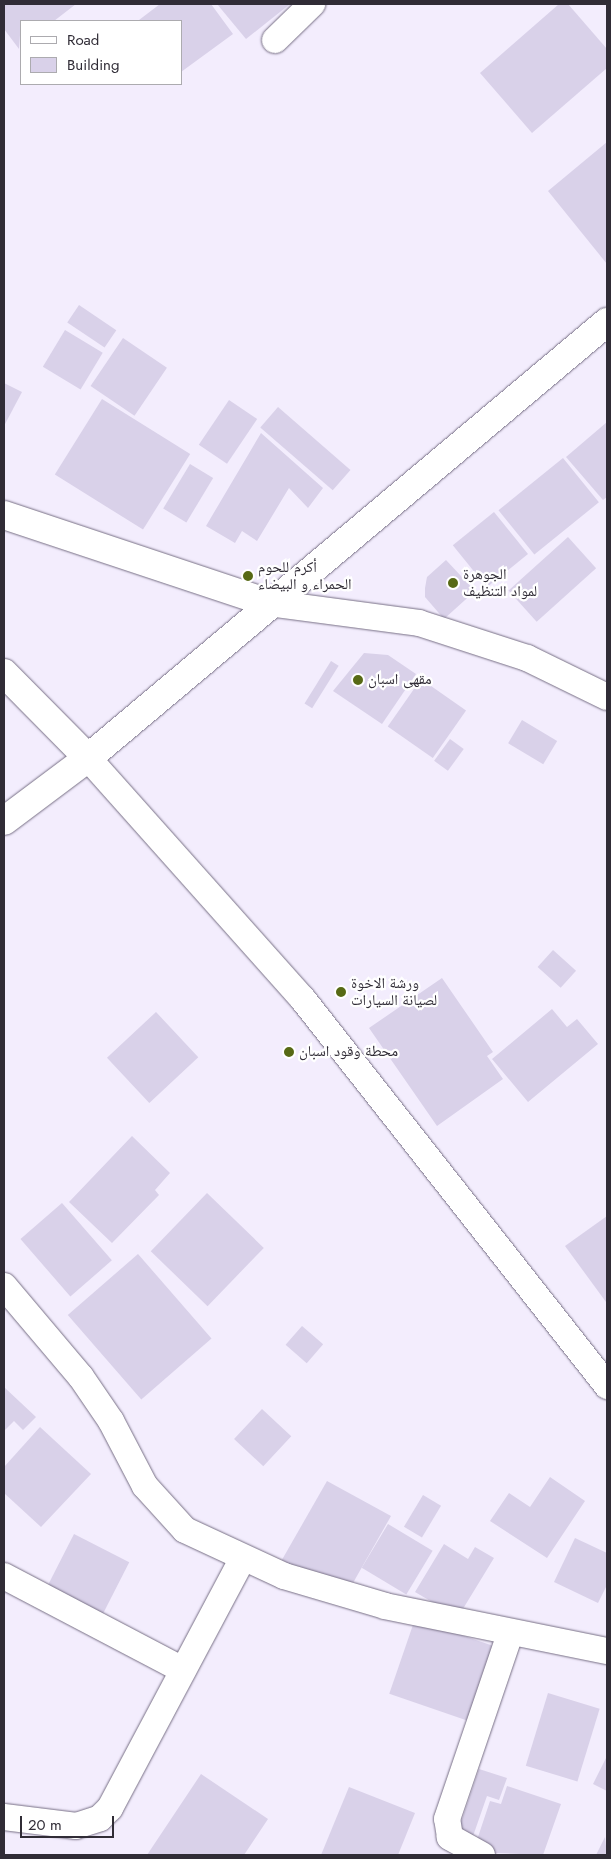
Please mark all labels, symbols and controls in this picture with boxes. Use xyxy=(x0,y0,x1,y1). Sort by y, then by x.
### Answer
legend xyxy=(20,20,182,85)
text: Road xyxy=(67,29,99,51)
text: Building xyxy=(67,54,119,76)
place label: أكرم للحوم الحمراء و البيضاء xyxy=(258,558,352,593)
place label: الجوهرة لمواد التنظيف xyxy=(463,565,537,600)
marker: أكرم للحوم الحمراء و البيضاء xyxy=(242,570,254,582)
marker: الجوهرة لمواد التنظيف xyxy=(447,577,459,589)
place label: مقهى اسبان xyxy=(368,671,432,689)
marker: مقهى اسبان xyxy=(352,674,364,686)
place label: ورشة الاخوة لصيانة السيارات xyxy=(351,974,437,1009)
marker: ورشة الاخوة لصيانة السيارات xyxy=(335,986,347,998)
place label: محطة وقود اسبان xyxy=(299,1043,398,1061)
marker: محطة وقود اسبان xyxy=(283,1046,295,1058)
scale bar xyxy=(22,1806,116,1838)
text: 20 m xyxy=(28,1814,62,1836)

